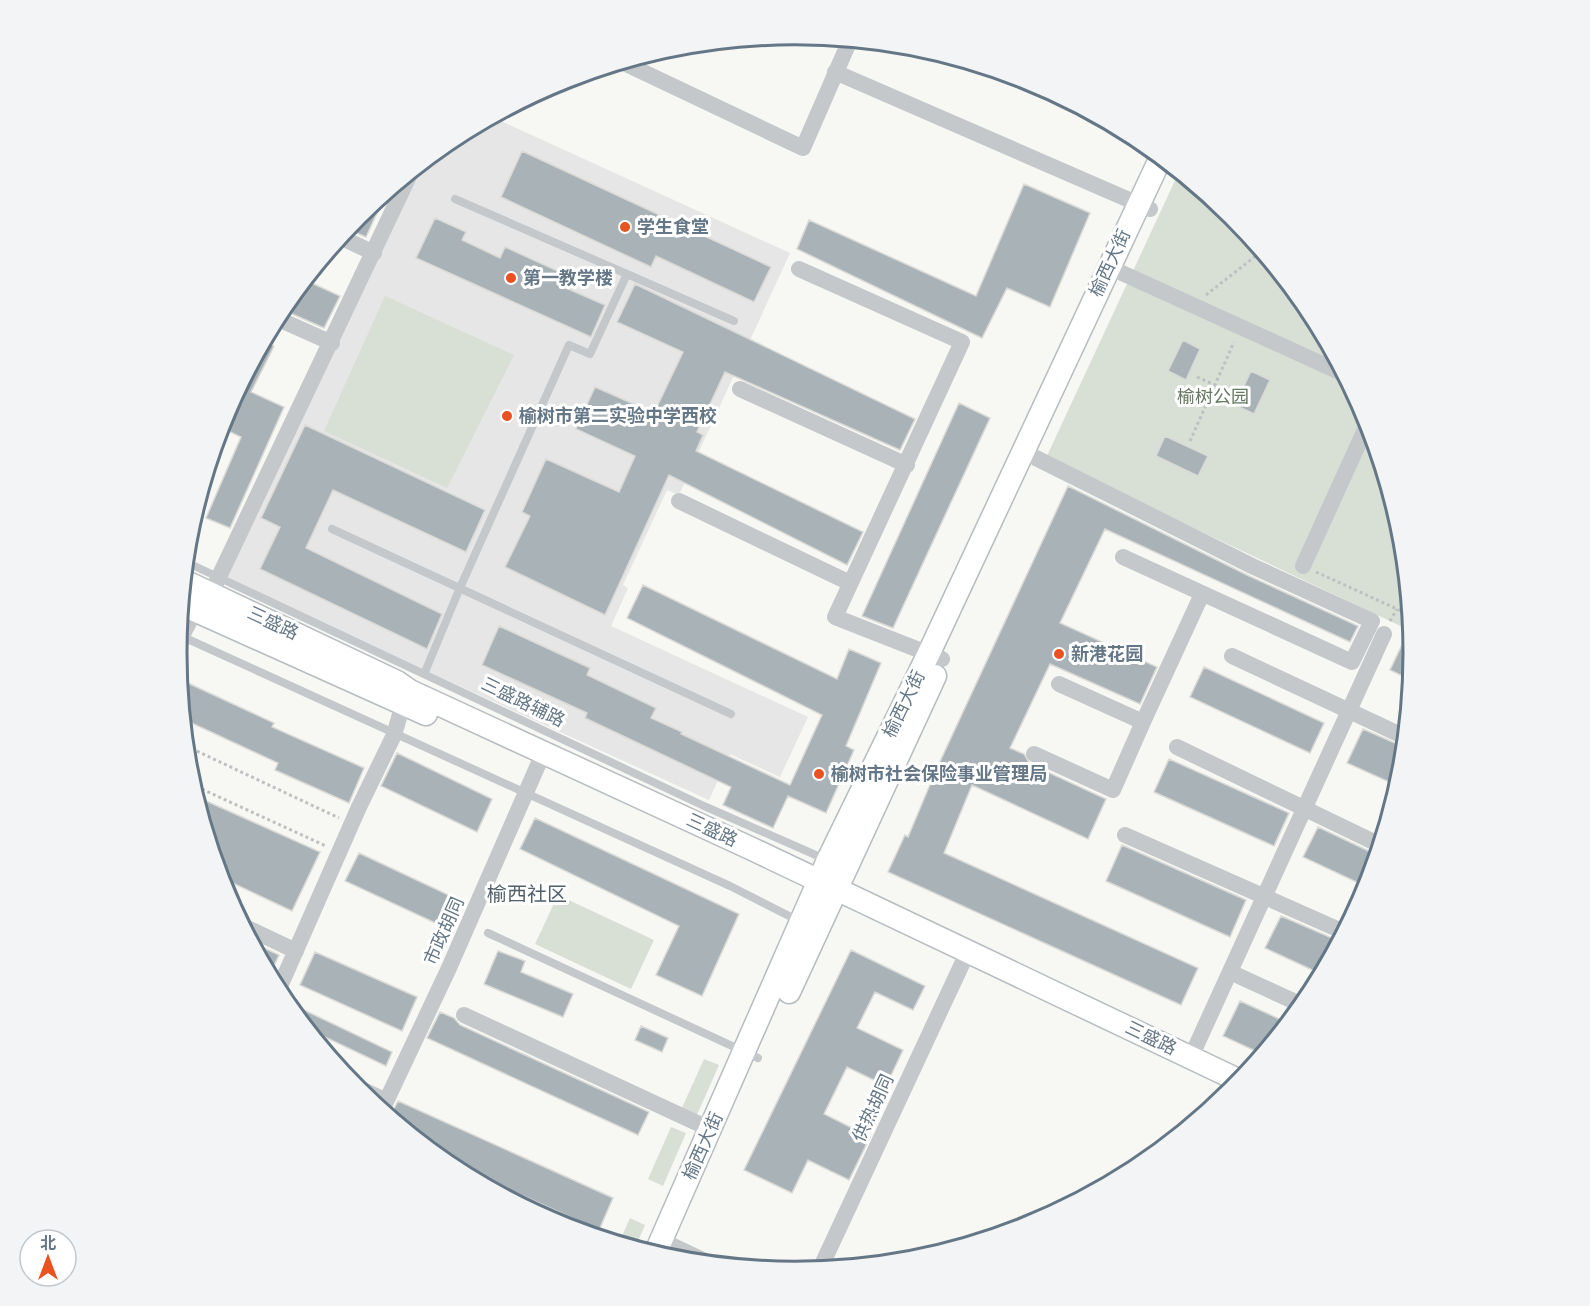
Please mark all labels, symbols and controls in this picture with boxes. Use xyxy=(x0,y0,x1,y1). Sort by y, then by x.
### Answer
place label: 学生食堂 xyxy=(637,215,709,237)
marker: 学生食堂 xyxy=(618,220,632,234)
street label: 榆西大街 xyxy=(1084,225,1134,300)
place label: 第一教学楼 xyxy=(523,266,613,288)
marker: 第一教学楼 xyxy=(504,271,518,285)
park label: 榆树公园 xyxy=(1177,385,1249,407)
place label: 榆树市第二实验中学西校 xyxy=(519,404,717,426)
marker: 榆树市第二实验中学西校 xyxy=(500,409,514,423)
street label: 三盛路 xyxy=(244,601,303,643)
place label: 新港花园 xyxy=(1071,642,1143,664)
marker: 新港花园 xyxy=(1052,647,1066,661)
street label: 榆西大街 xyxy=(877,666,929,741)
street label: 三盛路辅路 xyxy=(478,671,569,731)
place label: 榆树市社会保险事业管理局 xyxy=(831,762,1047,784)
marker: 榆树市社会保险事业管理局 xyxy=(812,767,826,781)
street label: 三盛路 xyxy=(683,808,742,850)
district label: 榆西社区 xyxy=(487,881,567,905)
street label: 市政胡同 xyxy=(418,893,468,968)
street label: 三盛路 xyxy=(1122,1015,1181,1059)
street label: 供热胡同 xyxy=(847,1070,897,1145)
street label: 榆西大街 xyxy=(677,1108,727,1183)
north arrow xyxy=(18,1228,78,1288)
text: 北 xyxy=(40,1233,56,1252)

